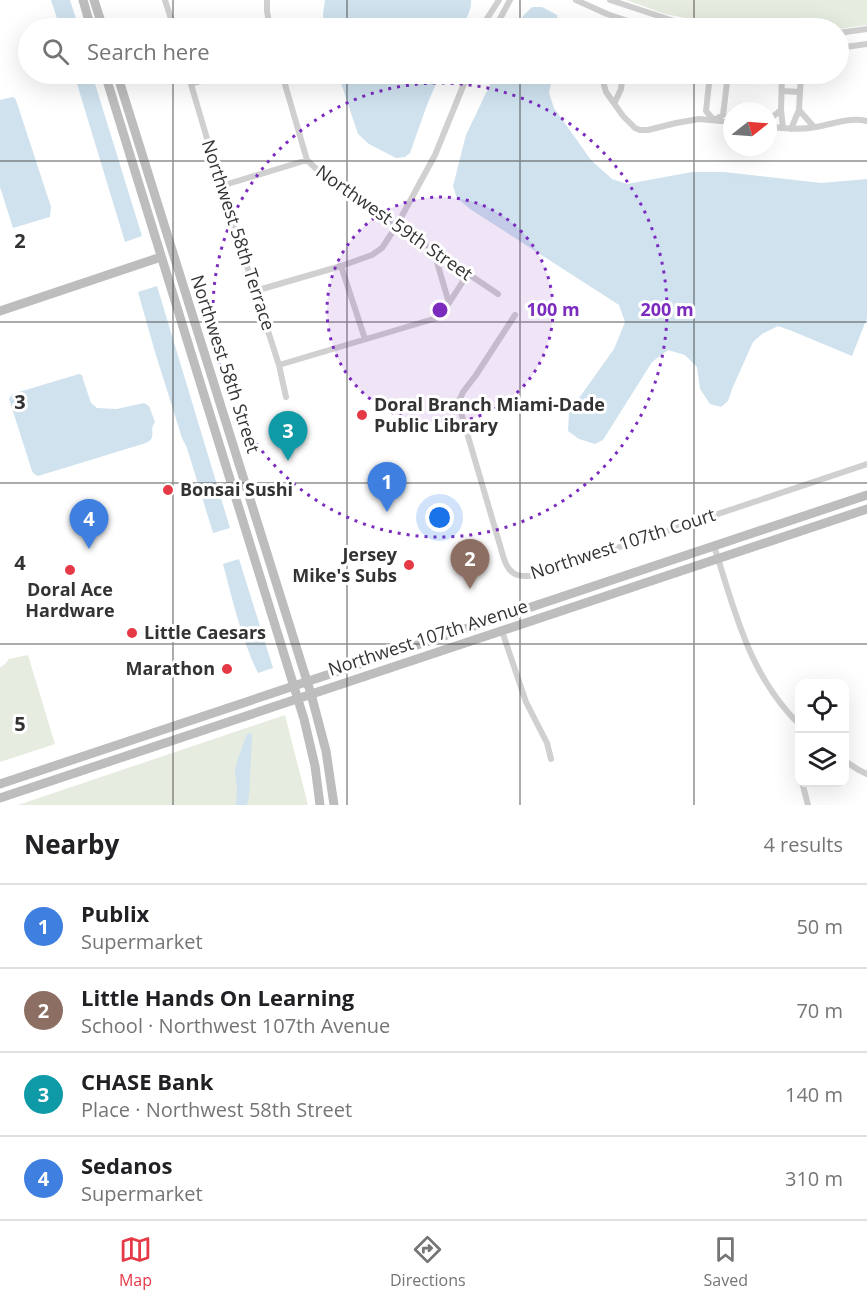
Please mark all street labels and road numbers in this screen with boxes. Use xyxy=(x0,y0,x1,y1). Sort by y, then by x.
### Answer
street label: Northwest 58th Terrace xyxy=(197,136,281,333)
street label: Northwest 59th Street xyxy=(312,159,478,285)
street label: Northwest 58th Street xyxy=(186,272,266,456)
street label: Northwest 107th Court xyxy=(527,502,718,584)
street label: Northwest 107th Avenue xyxy=(325,593,531,681)

